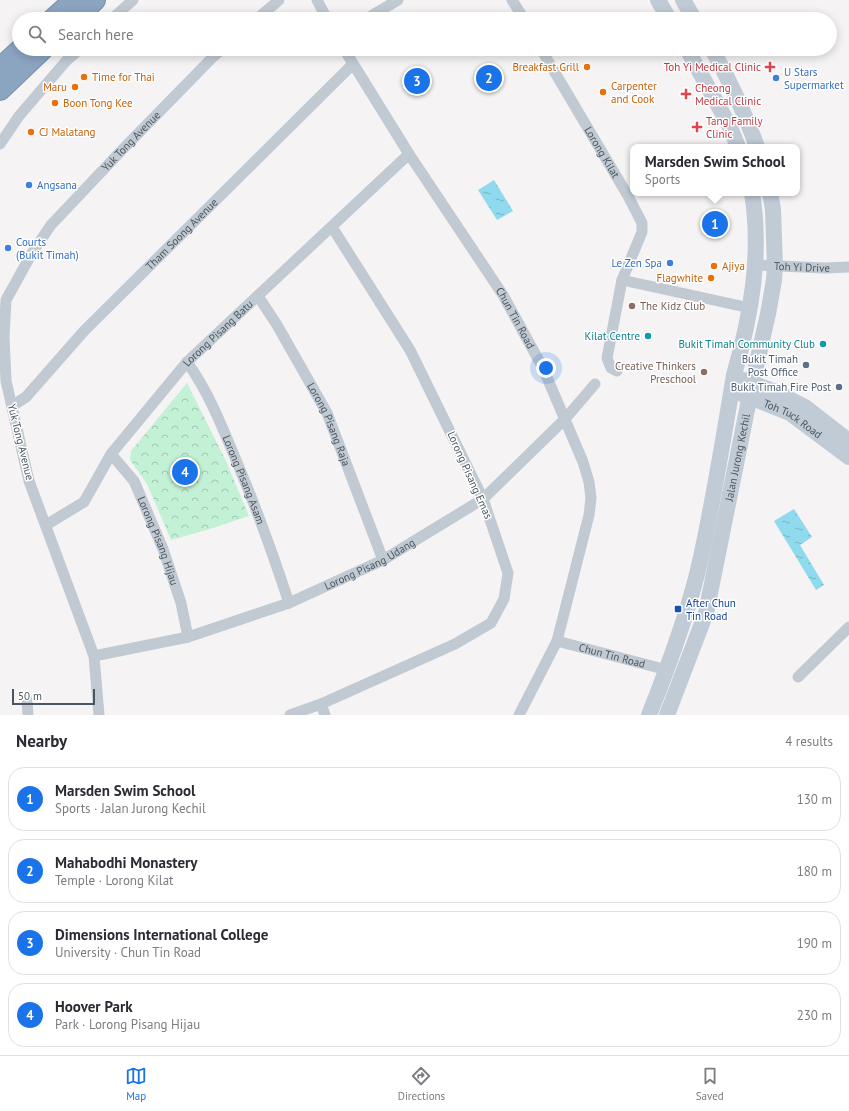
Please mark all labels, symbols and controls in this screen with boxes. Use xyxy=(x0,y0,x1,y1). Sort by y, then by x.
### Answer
search box xyxy=(12,12,837,56)
icon: search xyxy=(26,23,48,45)
text: Search here xyxy=(58,25,134,44)
place label: Breakfast Grill xyxy=(512,60,580,74)
place label: Toh Yi Medical Clinic xyxy=(664,60,761,74)
marker: Toh Yi Medical Clinic xyxy=(764,61,776,73)
marker: Breakfast Grill xyxy=(582,62,592,72)
pin: 2 xyxy=(476,63,502,93)
place label: U Stars Supermarket xyxy=(784,65,844,92)
pin: 3 xyxy=(404,66,430,96)
place label: Time for Thai xyxy=(92,70,155,84)
marker: Time for Thai xyxy=(79,72,89,82)
marker: U Stars Supermarket xyxy=(771,73,781,83)
place label: Carpenter and Cook xyxy=(611,79,657,106)
place label: Maru xyxy=(43,80,67,94)
place label: Cheong Medical Clinic xyxy=(695,81,761,108)
marker: Maru xyxy=(70,82,80,92)
marker: Carpenter and Cook xyxy=(598,87,608,97)
marker: Cheong Medical Clinic xyxy=(680,88,692,100)
place label: Boon Tong Kee xyxy=(63,96,133,110)
marker: Boon Tong Kee xyxy=(50,98,60,108)
street label: Yuk Tong Avenue xyxy=(99,108,163,174)
place label: Tang Family Clinic xyxy=(706,114,764,141)
marker: Tang Family Clinic xyxy=(691,121,703,133)
street label: Lorong Kilat xyxy=(581,124,623,181)
place label: CJ Malatang xyxy=(39,125,95,139)
marker: CJ Malatang xyxy=(26,127,36,137)
popup xyxy=(630,144,800,196)
text: Marsden Swim School xyxy=(645,152,785,171)
text: Sports xyxy=(645,171,680,188)
place label: Angsana xyxy=(37,178,77,192)
marker: Angsana xyxy=(24,180,34,190)
street label: Tham Soong Avenue xyxy=(143,195,221,273)
pin: 1 xyxy=(702,209,728,239)
place label: Courts (Bukit Timah) xyxy=(16,235,79,262)
marker: Courts (Bukit Timah) xyxy=(3,243,13,253)
place label: Le Zen Spa xyxy=(611,256,662,270)
marker: Le Zen Spa xyxy=(665,258,675,268)
place label: Ajiya xyxy=(722,259,745,273)
street label: Toh Yi Drive xyxy=(774,259,831,275)
marker: Ajiya xyxy=(709,261,719,271)
place label: Flagwhite xyxy=(656,271,703,285)
marker: Flagwhite xyxy=(706,273,716,283)
street label: Chun Tin Road xyxy=(493,284,538,351)
street label: Lorong Pisang Batu xyxy=(179,297,256,369)
place label: The Kidz Club xyxy=(640,299,705,313)
marker: The Kidz Club xyxy=(627,301,637,311)
place label: Kilat Centre xyxy=(584,329,640,343)
marker: Kilat Centre xyxy=(643,331,653,341)
place label: Bukit Timah Community Club xyxy=(678,337,815,351)
marker: Bukit Timah Community Club xyxy=(818,339,828,349)
place label: Bukit Timah Post Office xyxy=(742,352,798,379)
your location xyxy=(536,358,556,378)
place label: Creative Thinkers Preschool xyxy=(615,359,697,386)
marker: Bukit Timah Post Office xyxy=(801,360,811,370)
marker: Creative Thinkers Preschool xyxy=(699,367,709,377)
street label: Lorong Pisang Raja xyxy=(304,380,354,468)
place label: Bukit Timah Fire Post xyxy=(731,380,831,394)
marker: Bukit Timah Fire Post xyxy=(834,382,844,392)
street label: Toh Tuck Road xyxy=(761,396,825,442)
street label: Yuk Tong Avenue xyxy=(5,402,37,482)
street label: Jalan Jurong Kechil xyxy=(722,412,753,503)
street label: Lorong Pisang Emas xyxy=(444,429,496,521)
street label: Lorong Pisang Asam xyxy=(220,433,268,526)
pin: 4 xyxy=(172,457,198,487)
street label: Lorong Pisang Hijau xyxy=(134,494,182,587)
street label: Lorong Pisang Udang xyxy=(322,535,418,593)
place label: After Chun Tin Road xyxy=(686,596,736,623)
marker: After Chun Tin Road xyxy=(673,604,683,614)
street label: Chun Tin Road xyxy=(577,640,647,671)
scale bar xyxy=(12,687,95,706)
text: 50 m xyxy=(18,689,42,703)
text: Nearby xyxy=(16,730,67,752)
text: 4 results xyxy=(785,733,833,750)
text: Marsden Swim School xyxy=(55,781,196,800)
text: 1 xyxy=(26,791,34,808)
text: 130 m xyxy=(797,791,832,808)
text: Sports · Jalan Jurong Kechil xyxy=(55,800,206,817)
text: Mahabodhi Monastery xyxy=(55,853,197,872)
text: 2 xyxy=(26,863,34,880)
text: 180 m xyxy=(797,863,832,880)
text: Temple · Lorong Kilat xyxy=(55,872,174,889)
text: Dimensions International College xyxy=(55,925,268,944)
text: 3 xyxy=(26,935,34,952)
text: 190 m xyxy=(797,935,832,952)
text: University · Chun Tin Road xyxy=(55,944,201,961)
text: Hoover Park xyxy=(55,997,133,1016)
text: 4 xyxy=(26,1007,34,1024)
text: 230 m xyxy=(797,1007,832,1024)
text: Park · Lorong Pisang Hijau xyxy=(55,1016,200,1033)
tab: Map xyxy=(125,1065,147,1103)
tab: Directions xyxy=(398,1065,445,1103)
tab: Saved xyxy=(696,1065,724,1103)

